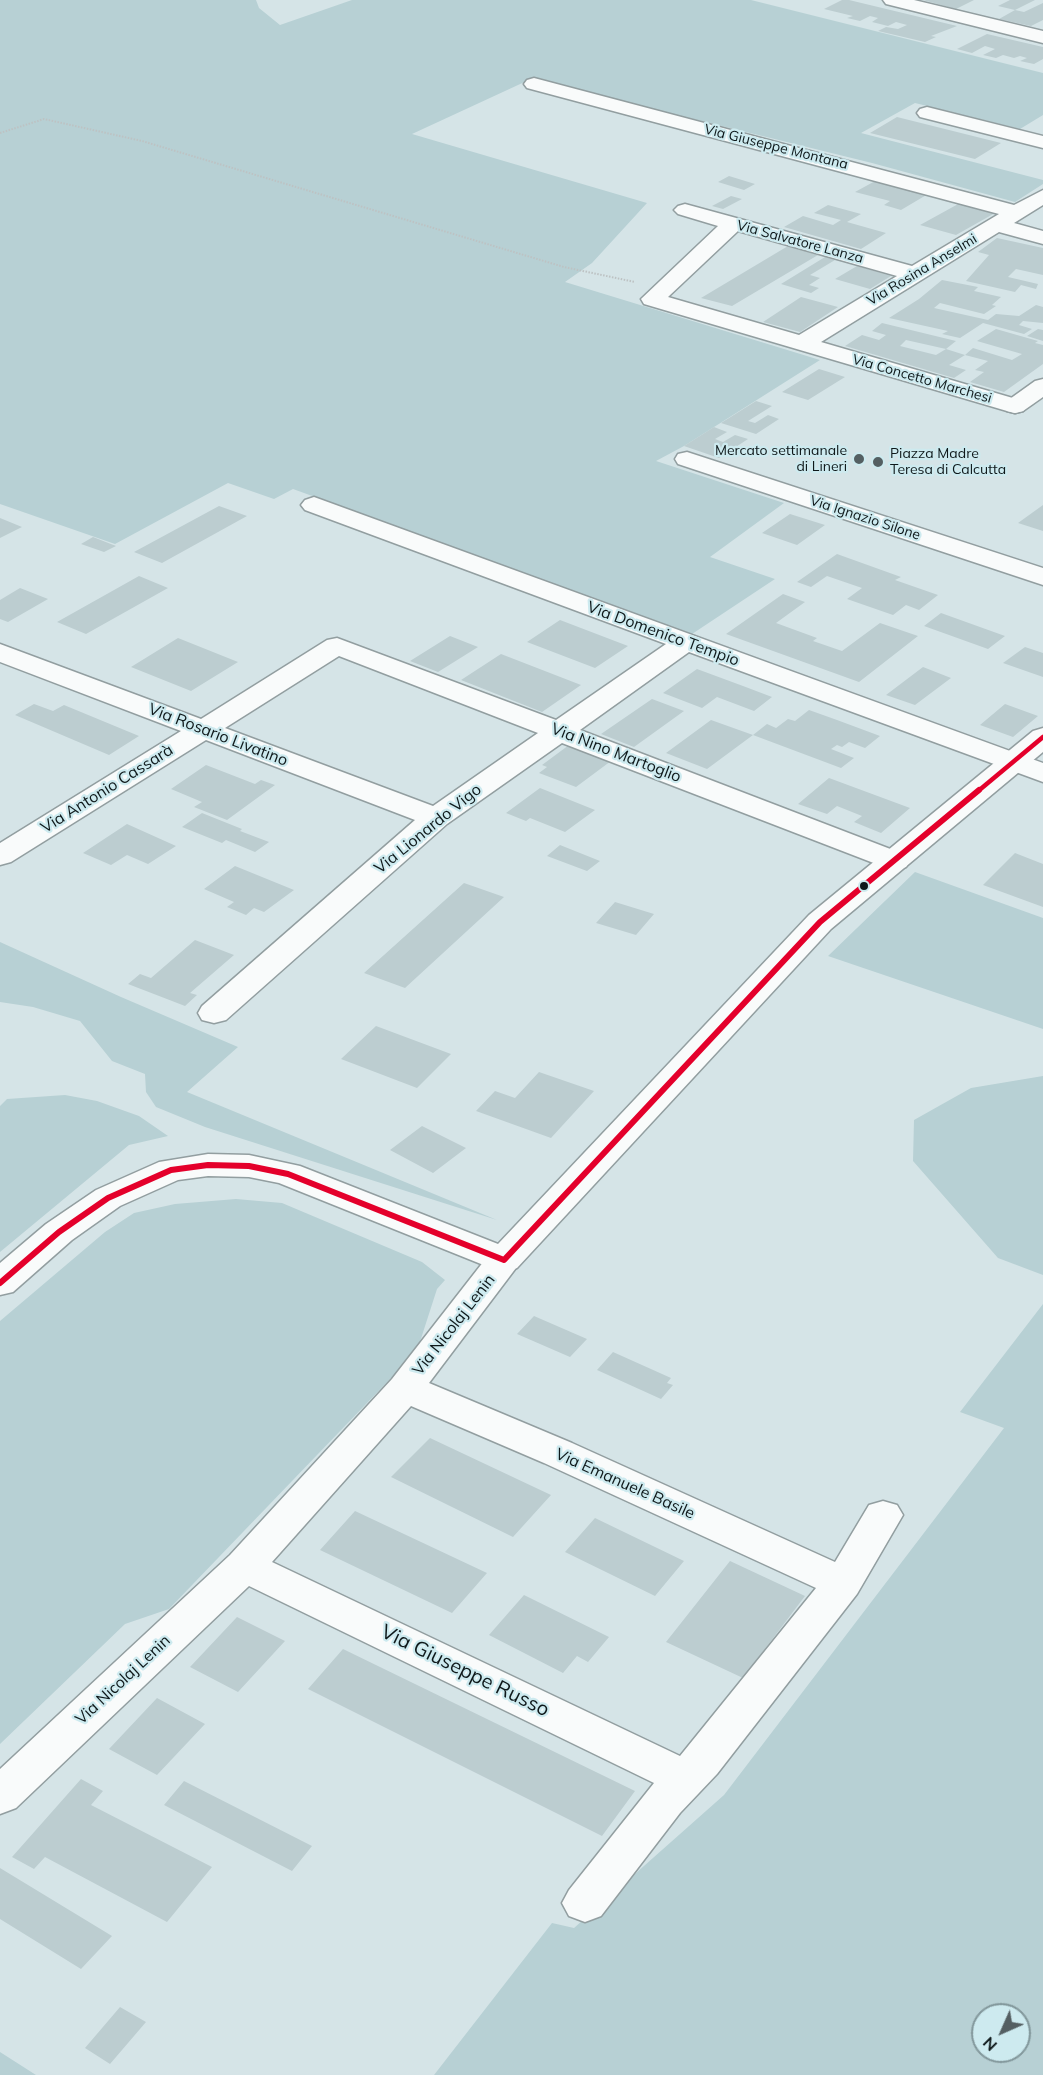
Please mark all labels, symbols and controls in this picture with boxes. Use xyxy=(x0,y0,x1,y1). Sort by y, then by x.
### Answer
street label: Via Giuseppe Montana xyxy=(702,121,850,173)
street label: Via Salvatore Lanza xyxy=(735,217,865,267)
street label: Via Rosina Anselmi xyxy=(864,231,980,309)
street label: Via Concetto Marchesi xyxy=(850,351,994,407)
place label: Mercato settimanale di Lineri xyxy=(715,443,847,476)
place label: Piazza Madre Teresa di Calcutta xyxy=(890,446,1006,478)
marker: Mercato settimanale di Lineri xyxy=(852,452,866,466)
marker: Piazza Madre Teresa di Calcutta xyxy=(871,455,885,469)
street label: Via Ignazio Silone xyxy=(808,492,922,544)
street label: Via Domenico Tempio xyxy=(584,598,742,670)
street label: Via Rosario Livatino xyxy=(146,700,290,770)
street label: Via Nino Martoglio xyxy=(548,719,684,787)
street label: Via Antonio Cassarà xyxy=(37,741,177,837)
street label: Via Lionardo Vigo xyxy=(371,780,485,878)
unlabelled marker xyxy=(858,880,870,892)
street label: Via Nicolaj Lenin xyxy=(409,1271,499,1379)
street label: Via Emanuele Basile xyxy=(552,1445,698,1523)
street label: Via Giuseppe Russo xyxy=(377,1620,553,1722)
street label: Via Nicolaj Lenin xyxy=(72,1631,174,1729)
north arrow xyxy=(971,2003,1031,2063)
text: N xyxy=(978,2033,1001,2056)

